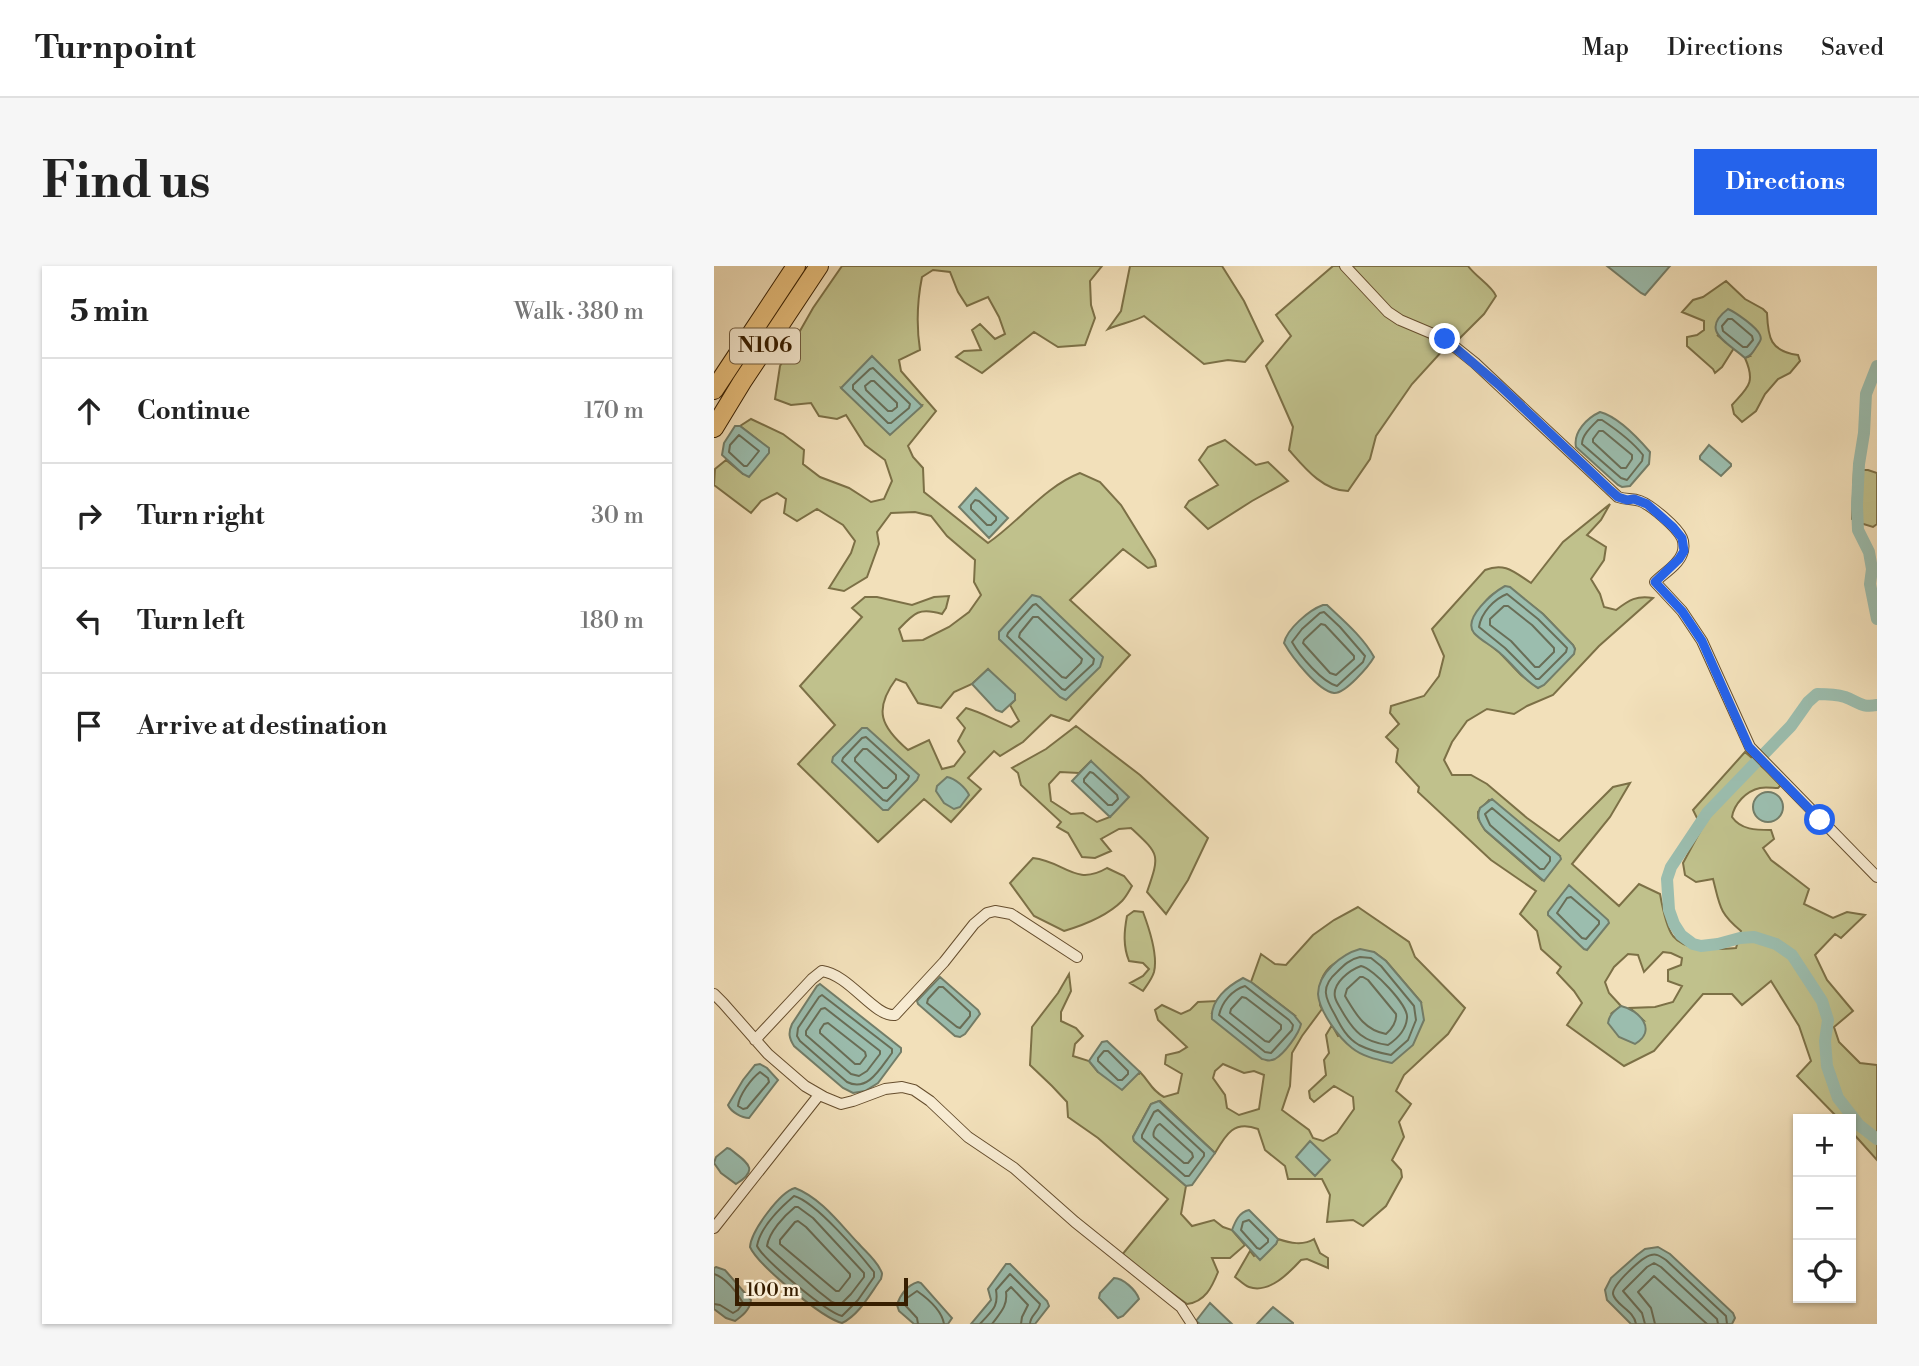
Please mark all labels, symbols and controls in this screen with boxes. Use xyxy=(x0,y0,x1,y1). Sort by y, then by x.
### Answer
text: Turnpoint xyxy=(35,28,196,69)
text: Map xyxy=(1582,33,1629,63)
text: Directions xyxy=(1667,33,1783,63)
text: Saved xyxy=(1821,33,1884,63)
button: Directions xyxy=(1694,149,1877,215)
text: Find us xyxy=(42,152,211,213)
text: 5 min xyxy=(70,293,149,331)
text: Walk · 380 m xyxy=(514,298,644,326)
route end xyxy=(1429,323,1460,354)
road number: N106 xyxy=(730,328,800,364)
icon: ahead xyxy=(70,392,108,430)
text: Continue xyxy=(137,395,250,427)
text: 170 m xyxy=(584,397,644,425)
icon: right xyxy=(70,497,108,535)
text: Turn right xyxy=(137,500,265,532)
text: 30 m xyxy=(591,502,644,530)
icon: left xyxy=(70,602,108,640)
text: Turn left xyxy=(137,605,245,637)
text: 180 m xyxy=(580,607,644,635)
icon: arrive xyxy=(70,707,108,745)
text: Arrive at destination xyxy=(137,710,387,742)
route start xyxy=(1804,804,1835,835)
map controls xyxy=(1793,1114,1856,1303)
button: + xyxy=(1793,1114,1856,1177)
button: − xyxy=(1793,1177,1856,1240)
button: locate xyxy=(1793,1240,1856,1303)
scale bar xyxy=(735,1275,908,1307)
text: 100 m xyxy=(746,1278,799,1302)

